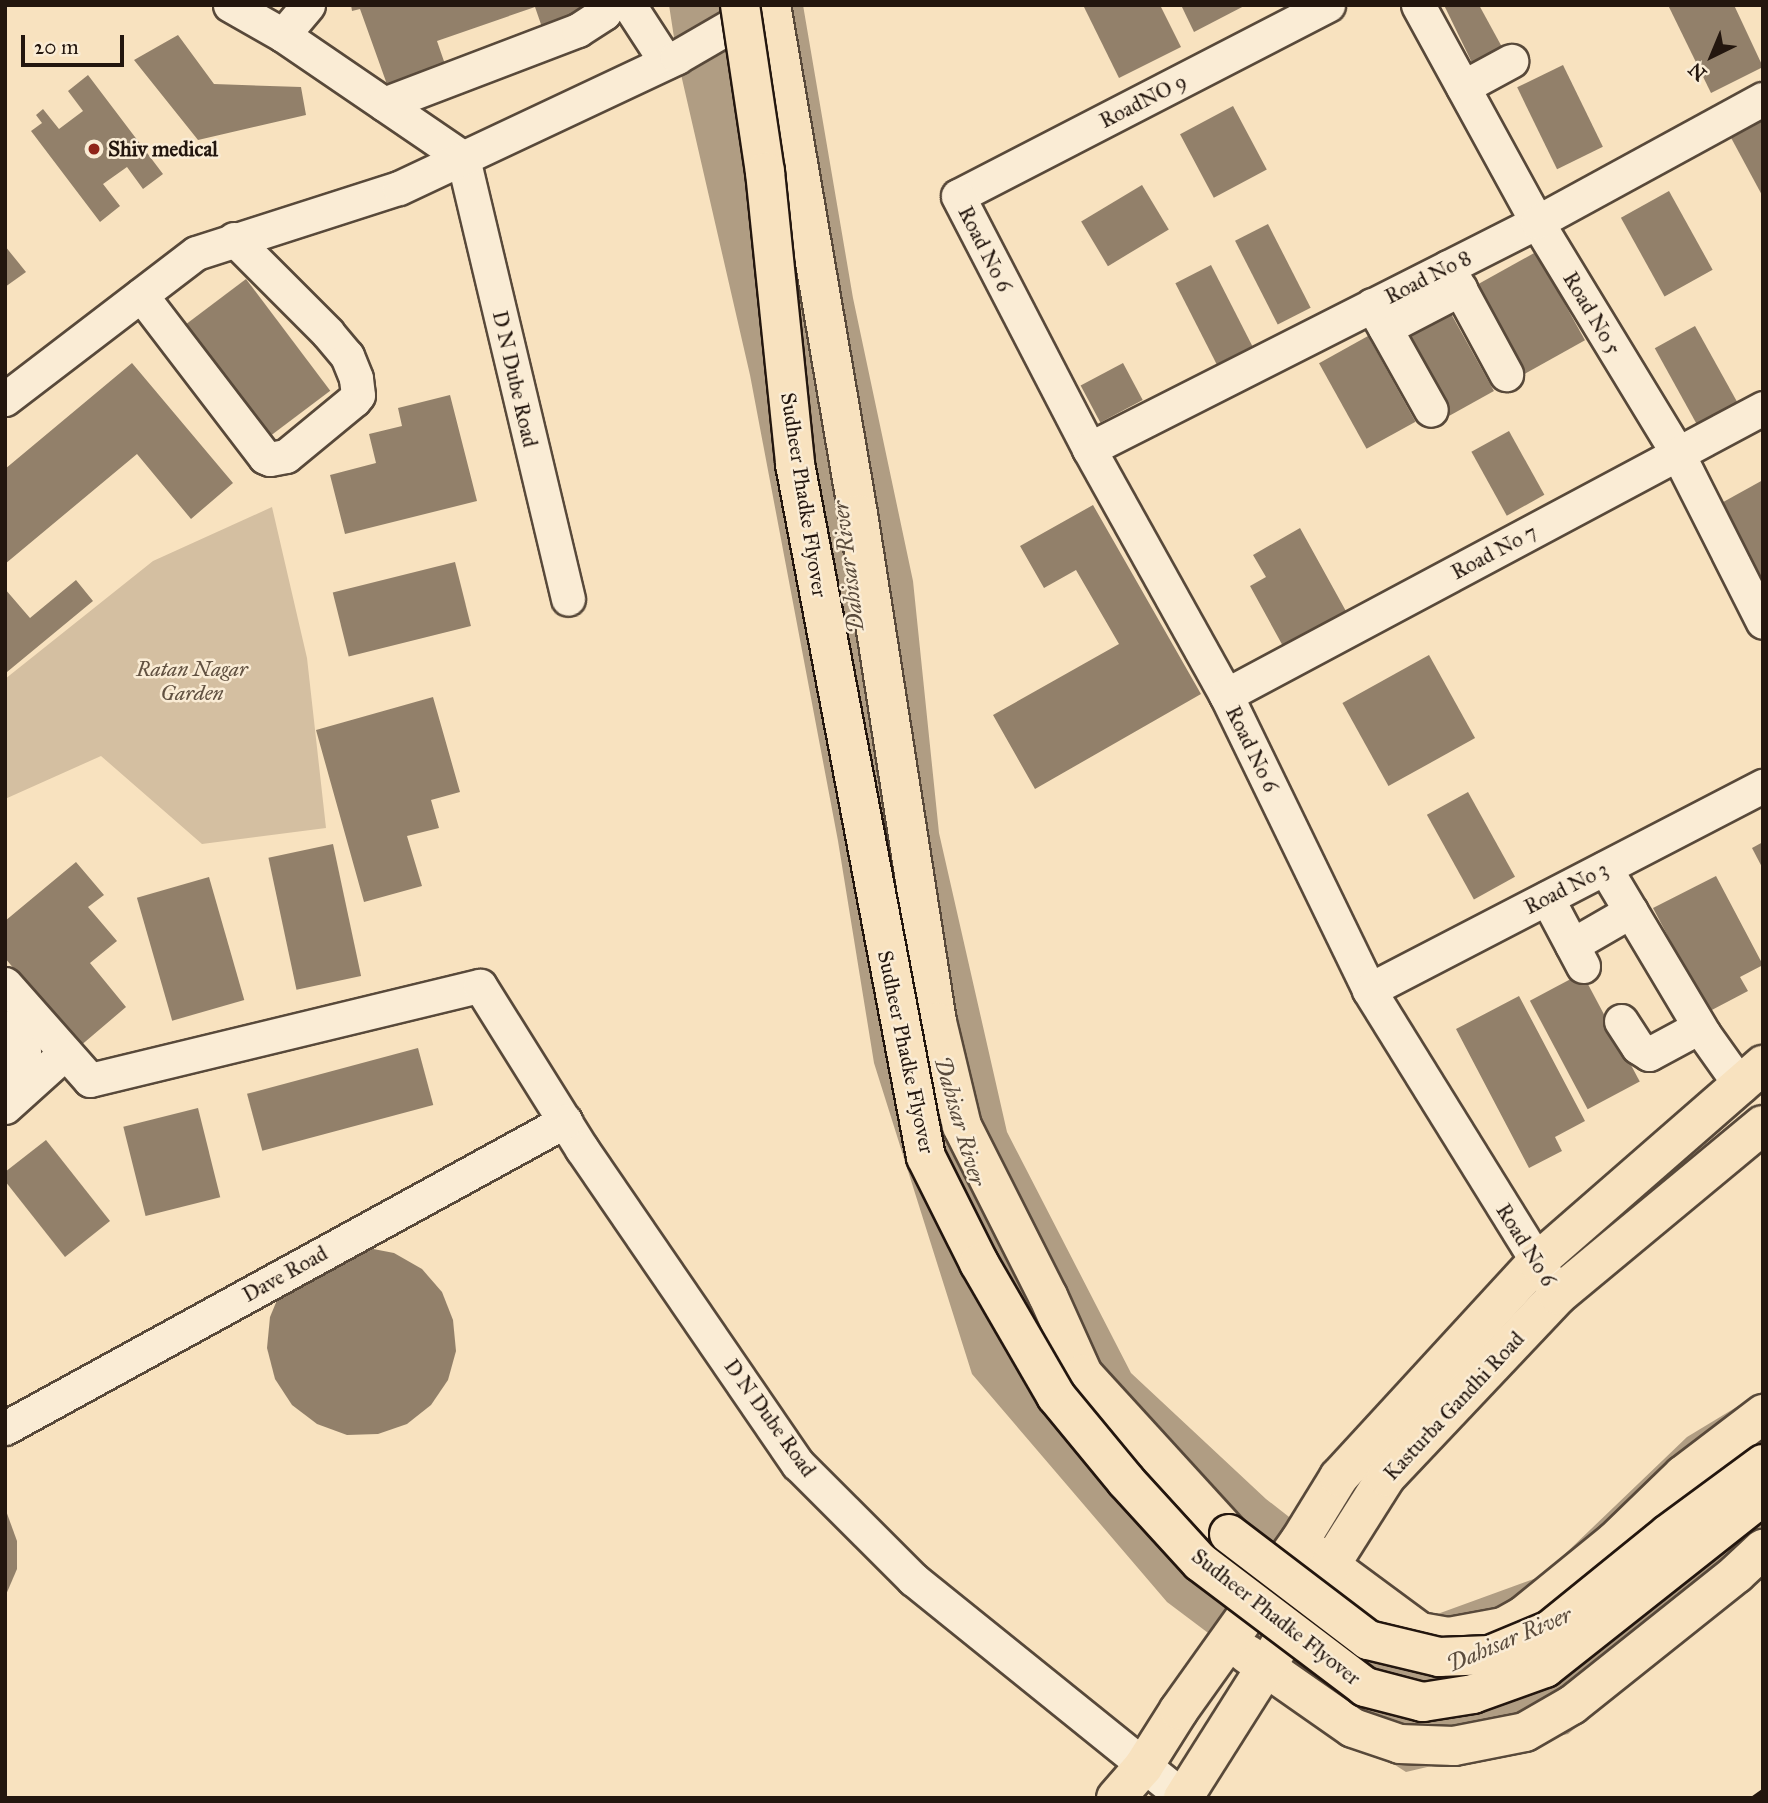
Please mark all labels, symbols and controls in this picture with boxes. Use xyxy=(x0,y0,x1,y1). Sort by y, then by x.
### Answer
scale bar xyxy=(24,21,128,65)
north arrow xyxy=(1677,21,1747,91)
text: 20 m xyxy=(34,34,79,60)
text: N xyxy=(1684,58,1711,86)
street label: RoadNO 9 xyxy=(1095,68,1191,134)
place label: Shiv medical xyxy=(108,136,218,162)
marker: Shiv medical xyxy=(86,141,102,157)
street label: Road No 6 xyxy=(953,202,1017,296)
street label: Road No 8 xyxy=(1381,245,1475,309)
street label: Road No 5 xyxy=(1558,267,1626,359)
street label: D N Dube Road xyxy=(487,308,543,450)
street label: Sudheer Phadke Flyover xyxy=(775,391,833,599)
water label: Dahisar River xyxy=(826,499,870,635)
street label: Road No 7 xyxy=(1447,519,1541,585)
park label: Ratan Nagar Garden xyxy=(136,656,248,706)
street label: Road No 6 xyxy=(1220,702,1284,796)
street label: Road No 3 xyxy=(1520,856,1612,920)
street label: Sudheer Phadke Flyover xyxy=(872,948,940,1156)
water label: Dahisar River xyxy=(928,1053,992,1189)
street label: Road No 6 xyxy=(1491,1199,1561,1291)
street label: Dave Road xyxy=(238,1240,332,1308)
street label: Kasturba Gandhi Road xyxy=(1379,1326,1529,1486)
street label: D N Dube Road xyxy=(719,1354,821,1482)
street label: Sudheer Phadke Flyover xyxy=(1187,1543,1365,1691)
water label: Dahisar River xyxy=(1442,1600,1576,1678)

